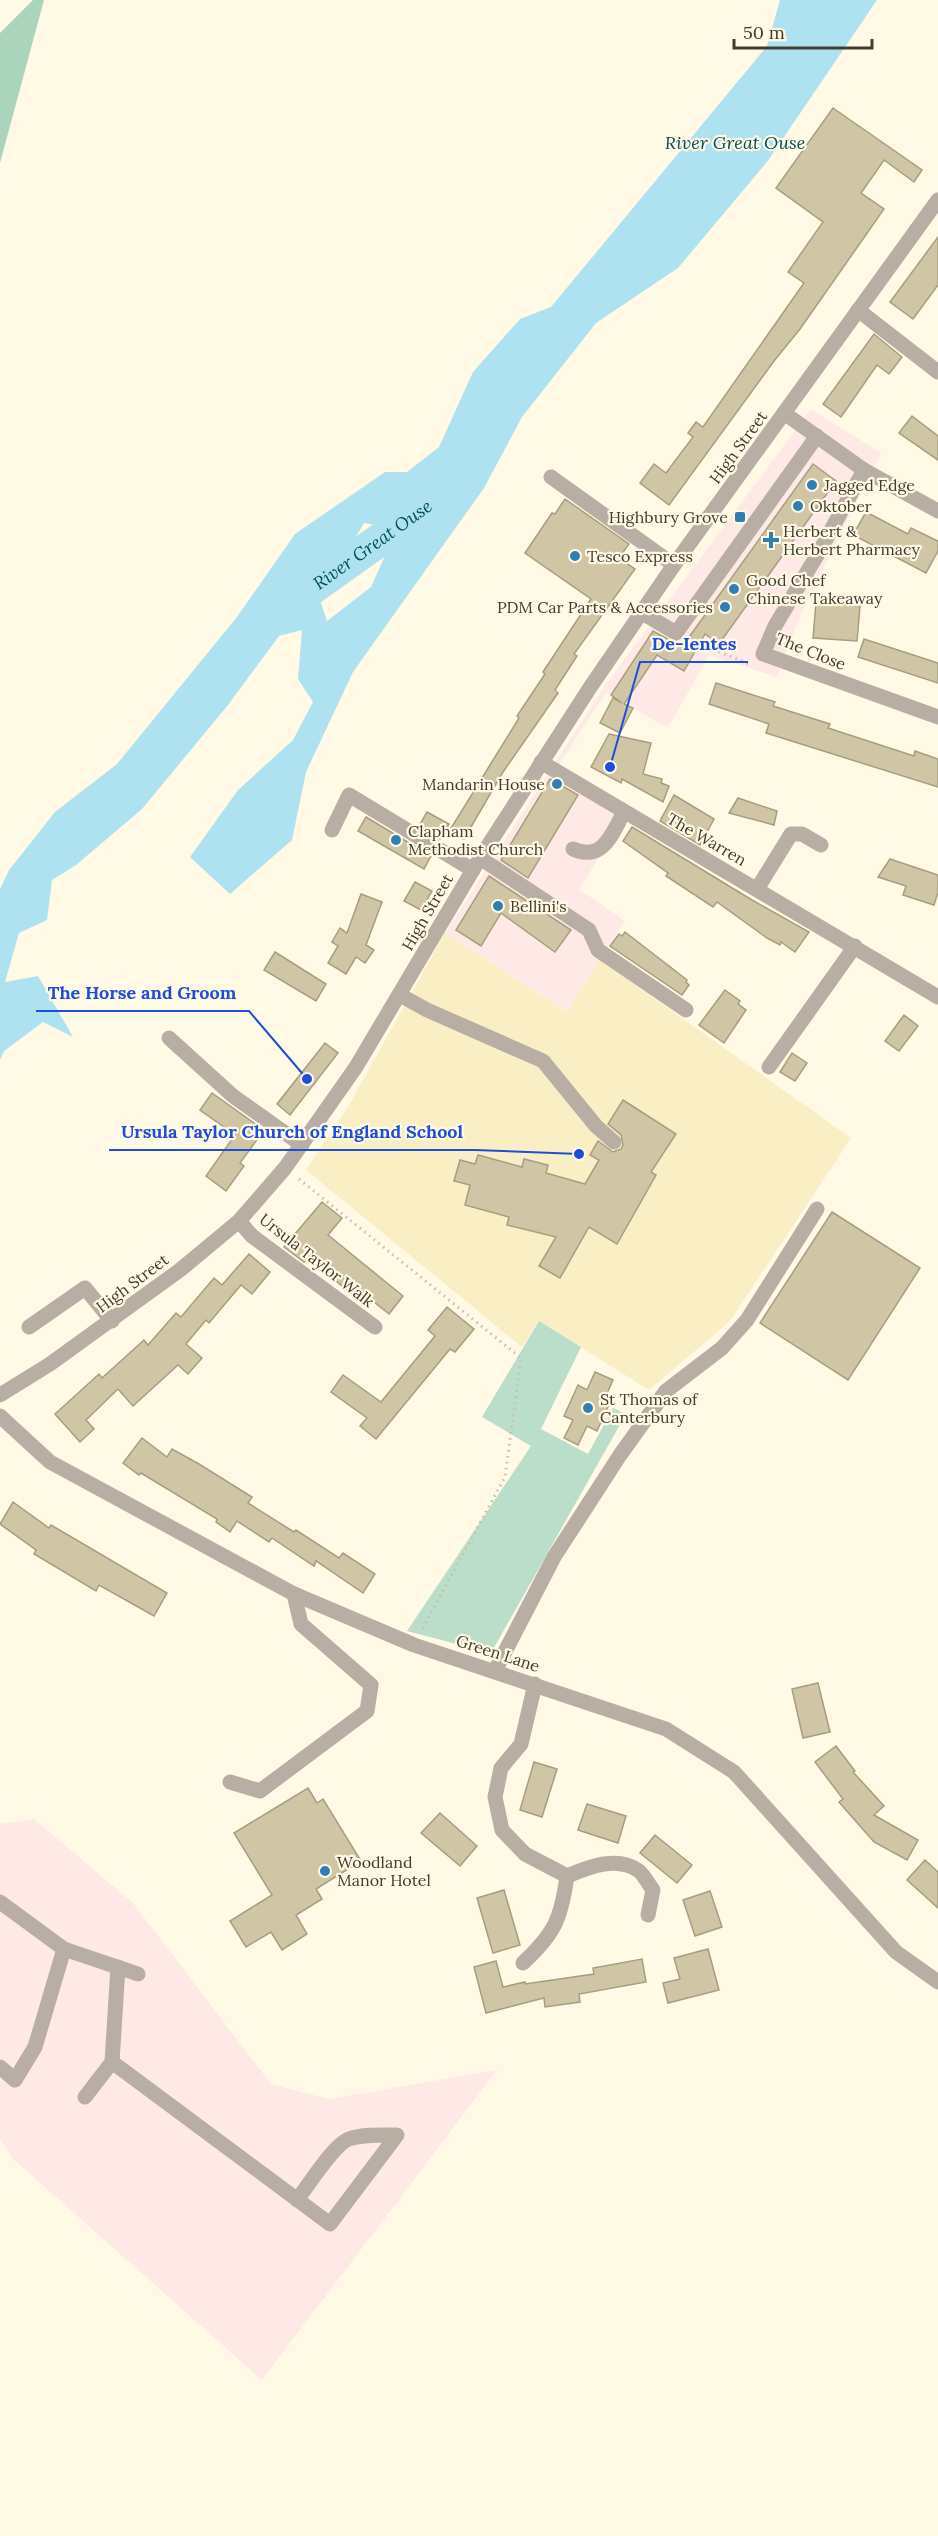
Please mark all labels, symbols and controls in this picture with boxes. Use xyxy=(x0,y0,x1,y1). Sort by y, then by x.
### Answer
scale bar xyxy=(734,12,872,50)
text: 50 m xyxy=(743,21,785,44)
water label: River Great Ouse xyxy=(665,131,805,154)
street label: High Street xyxy=(705,406,772,487)
place label: Jagged Edge xyxy=(823,475,915,495)
marker: Jagged Edge xyxy=(805,478,819,492)
water label: River Great Ouse xyxy=(308,494,436,595)
place label: Oktober xyxy=(810,496,872,516)
marker: Oktober xyxy=(791,499,805,513)
place label: Highbury Grove xyxy=(609,507,728,527)
marker: Highbury Grove xyxy=(733,510,747,524)
place label: Herbert & Herbert Pharmacy xyxy=(783,521,920,559)
marker: Herbert & Herbert Pharmacy xyxy=(764,533,778,547)
place label: Tesco Express xyxy=(587,546,693,566)
marker: Tesco Express xyxy=(568,549,582,563)
place label: Good Chef Chinese Takeaway xyxy=(746,570,883,608)
marker: Good Chef Chinese Takeaway xyxy=(727,582,741,596)
place label: PDM Car Parts & Accessories xyxy=(497,597,713,617)
marker: PDM Car Parts & Accessories xyxy=(718,600,732,614)
callout: De-Ientes xyxy=(640,626,748,662)
street label: The Close xyxy=(773,628,849,674)
text: De-Ientes xyxy=(652,632,737,655)
place label: Mandarin House xyxy=(422,774,545,794)
marker: Mandarin House xyxy=(550,777,564,791)
street label: The Warren xyxy=(664,808,751,870)
place label: Clapham Methodist Church xyxy=(408,821,544,859)
marker: Clapham Methodist Church xyxy=(389,833,403,847)
street label: High Street xyxy=(397,869,457,954)
place label: Bellini's xyxy=(510,896,567,916)
marker: Bellini's xyxy=(491,899,505,913)
callout: The Horse and Groom xyxy=(36,975,249,1011)
text: The Horse and Groom xyxy=(48,981,237,1004)
callout: Ursula Taylor Church of England School xyxy=(109,1114,475,1150)
text: Ursula Taylor Church of England School xyxy=(121,1120,463,1143)
street label: Ursula Taylor Walk xyxy=(256,1209,379,1311)
street label: High Street xyxy=(92,1249,173,1317)
place label: St Thomas of Canterbury xyxy=(600,1389,699,1427)
marker: St Thomas of Canterbury xyxy=(581,1401,595,1415)
street label: Green Lane xyxy=(454,1630,542,1676)
place label: Woodland Manor Hotel xyxy=(337,1852,431,1890)
marker: Woodland Manor Hotel xyxy=(318,1864,332,1878)

